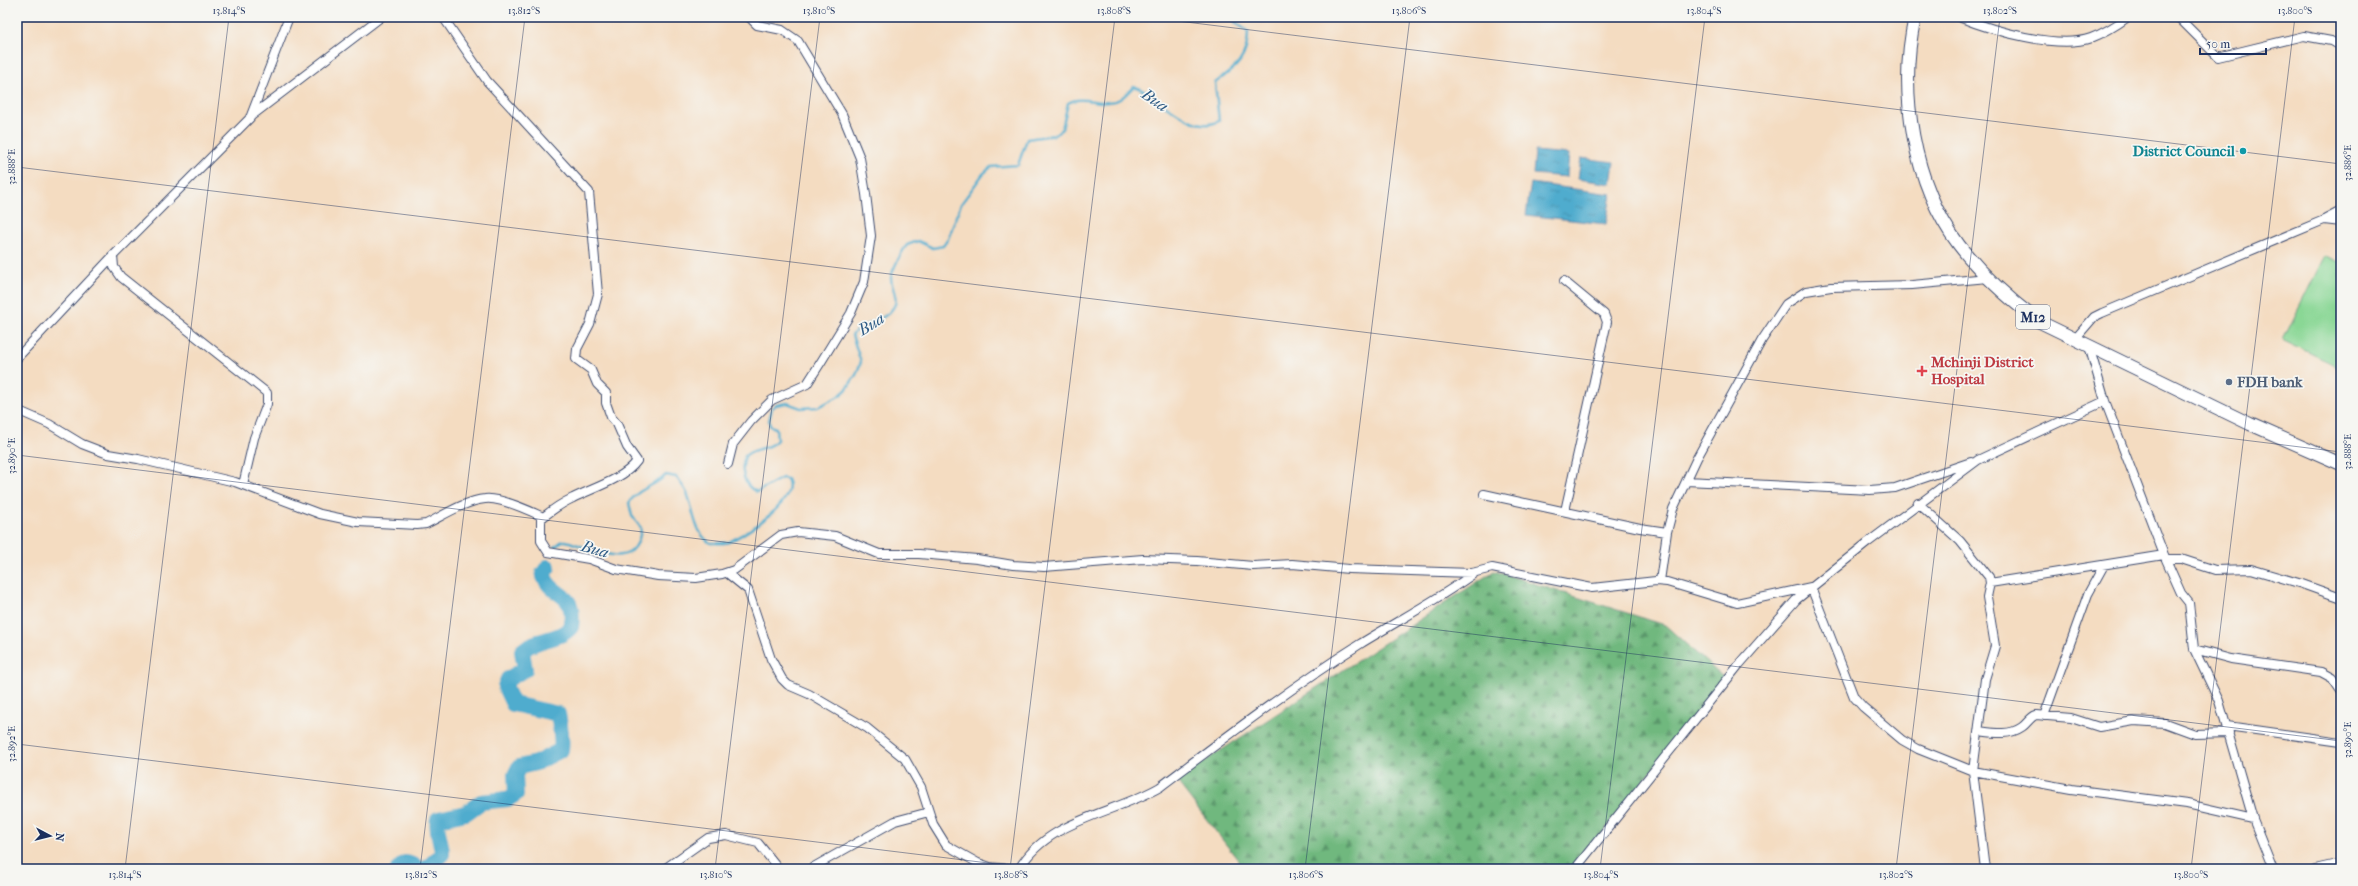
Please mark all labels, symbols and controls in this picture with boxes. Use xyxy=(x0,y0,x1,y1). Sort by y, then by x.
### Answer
text: 13.814°S xyxy=(213,5,245,17)
text: 13.812°S xyxy=(508,5,540,17)
text: 13.810°S xyxy=(803,5,835,17)
text: 13.808°S xyxy=(1097,5,1131,17)
text: 13.806°S xyxy=(1392,5,1426,17)
text: 13.804°S xyxy=(1687,5,1721,17)
text: 13.802°S xyxy=(1983,5,2017,17)
text: 13.800°S xyxy=(2278,5,2312,17)
scale bar xyxy=(2200,30,2266,56)
text: 50 m xyxy=(2206,37,2230,51)
water label: Bua xyxy=(1137,84,1172,116)
place label: District Council xyxy=(2132,142,2236,160)
text: 32.886°E xyxy=(2342,145,2354,181)
marker: District Council xyxy=(2238,146,2248,156)
text: 32.888°E xyxy=(6,149,18,185)
road number: M12 xyxy=(2016,305,2050,329)
water label: Bua xyxy=(853,309,888,340)
place label: Mchinji District Hospital xyxy=(1930,353,2034,388)
marker: Mchinji District Hospital xyxy=(1916,365,1928,377)
place label: FDH bank xyxy=(2236,373,2304,391)
marker: FDH bank xyxy=(2224,377,2234,387)
text: 32.888°E xyxy=(2342,434,2354,470)
text: 32.890°E xyxy=(6,438,18,474)
water label: Bua xyxy=(578,536,611,562)
text: 32.890°E xyxy=(2342,722,2354,758)
text: 32.892°E xyxy=(6,726,18,762)
north arrow xyxy=(30,816,70,856)
text: N xyxy=(52,832,66,843)
text: 13.814°S xyxy=(109,869,141,881)
text: 13.812°S xyxy=(405,869,437,881)
text: 13.810°S xyxy=(700,869,732,881)
text: 13.808°S xyxy=(994,869,1028,881)
text: 13.806°S xyxy=(1289,869,1323,881)
text: 13.804°S xyxy=(1584,869,1618,881)
text: 13.802°S xyxy=(1879,869,1913,881)
text: 13.800°S xyxy=(2174,869,2208,881)

